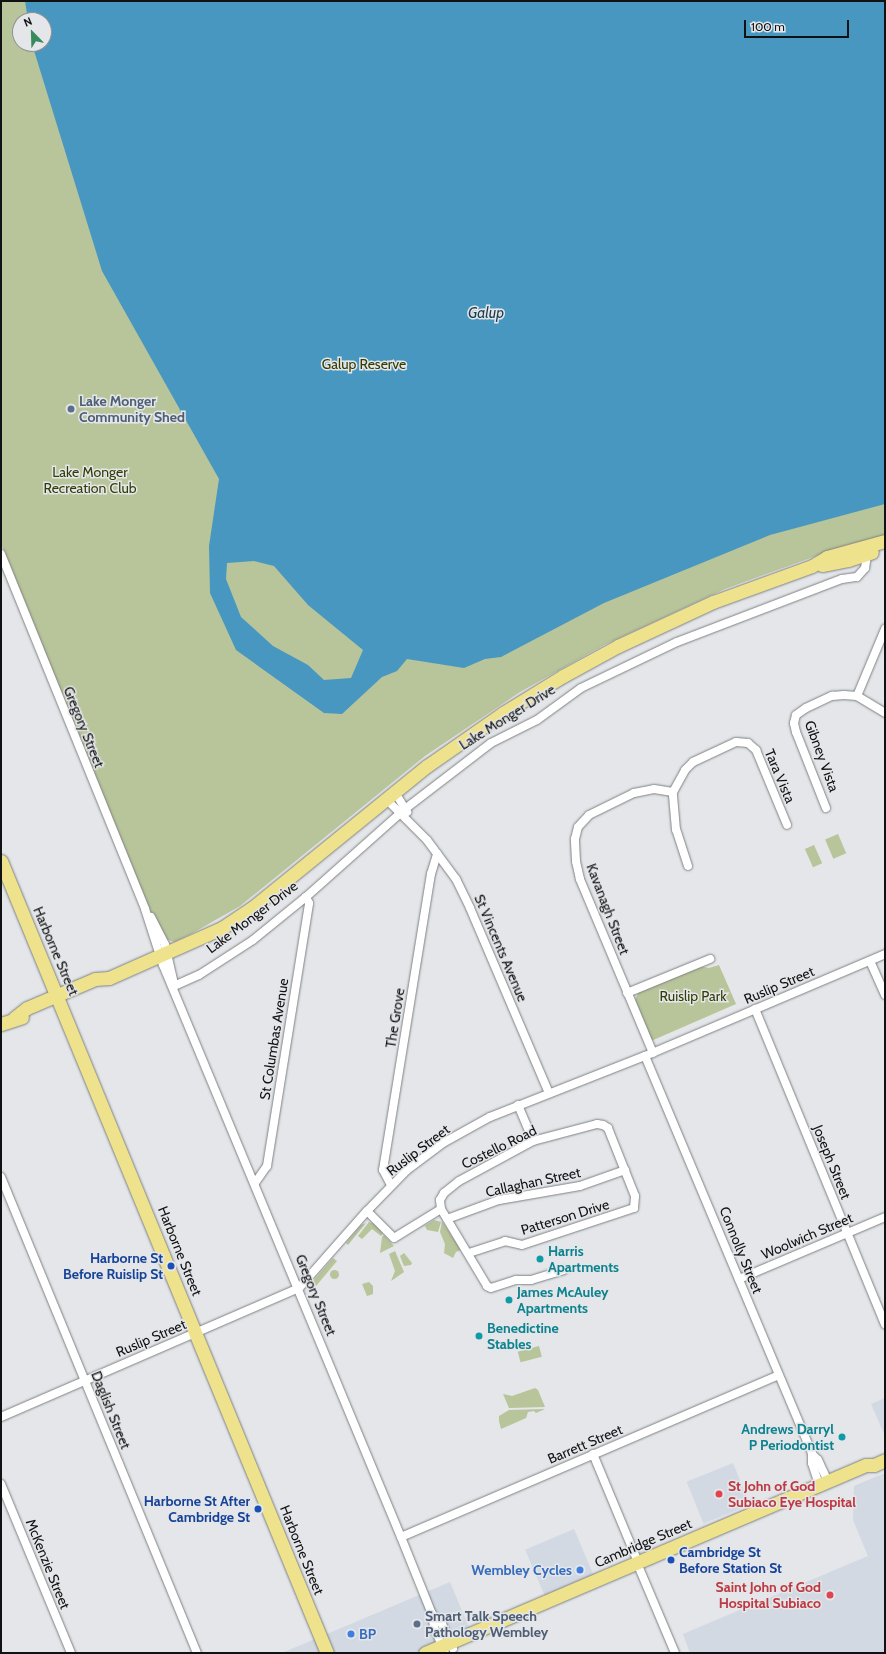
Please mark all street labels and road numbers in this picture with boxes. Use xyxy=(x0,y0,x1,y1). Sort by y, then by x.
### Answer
street label: Lake Monger Drive xyxy=(456,681,558,753)
street label: Gregory Street xyxy=(60,684,108,770)
street label: Gibney Vista xyxy=(801,718,843,794)
street label: Tara Vista xyxy=(761,747,799,805)
street label: Kavanagh Street xyxy=(583,861,633,957)
street label: Lake Monger Drive xyxy=(203,877,301,957)
street label: St Vincents Avenue xyxy=(471,892,531,1004)
street label: Harborne Street xyxy=(30,904,82,998)
street label: Ruslip Street xyxy=(741,963,817,1007)
street label: St Columbas Avenue xyxy=(256,977,292,1101)
street label: The Grove xyxy=(382,987,408,1049)
street label: Ruslip Street xyxy=(383,1121,453,1179)
street label: Costello Road xyxy=(459,1122,539,1172)
street label: Joseph Street xyxy=(809,1122,855,1202)
street label: Callaghan Street xyxy=(484,1164,582,1200)
street label: Patterson Drive xyxy=(519,1196,611,1238)
street label: Harborne Street xyxy=(154,1204,206,1298)
street label: Connolly Street xyxy=(716,1204,766,1296)
street label: Woolwich Street xyxy=(759,1209,855,1263)
street label: Gregory Street xyxy=(292,1252,340,1338)
street label: Ruslip Street xyxy=(113,1316,189,1360)
street label: Daglish Street xyxy=(88,1369,134,1451)
street label: Barrett Street xyxy=(545,1421,625,1467)
street label: Harborne Street xyxy=(276,1503,328,1597)
street label: Cambridge Street xyxy=(592,1515,694,1571)
street label: McKenzie Street xyxy=(22,1516,74,1612)

